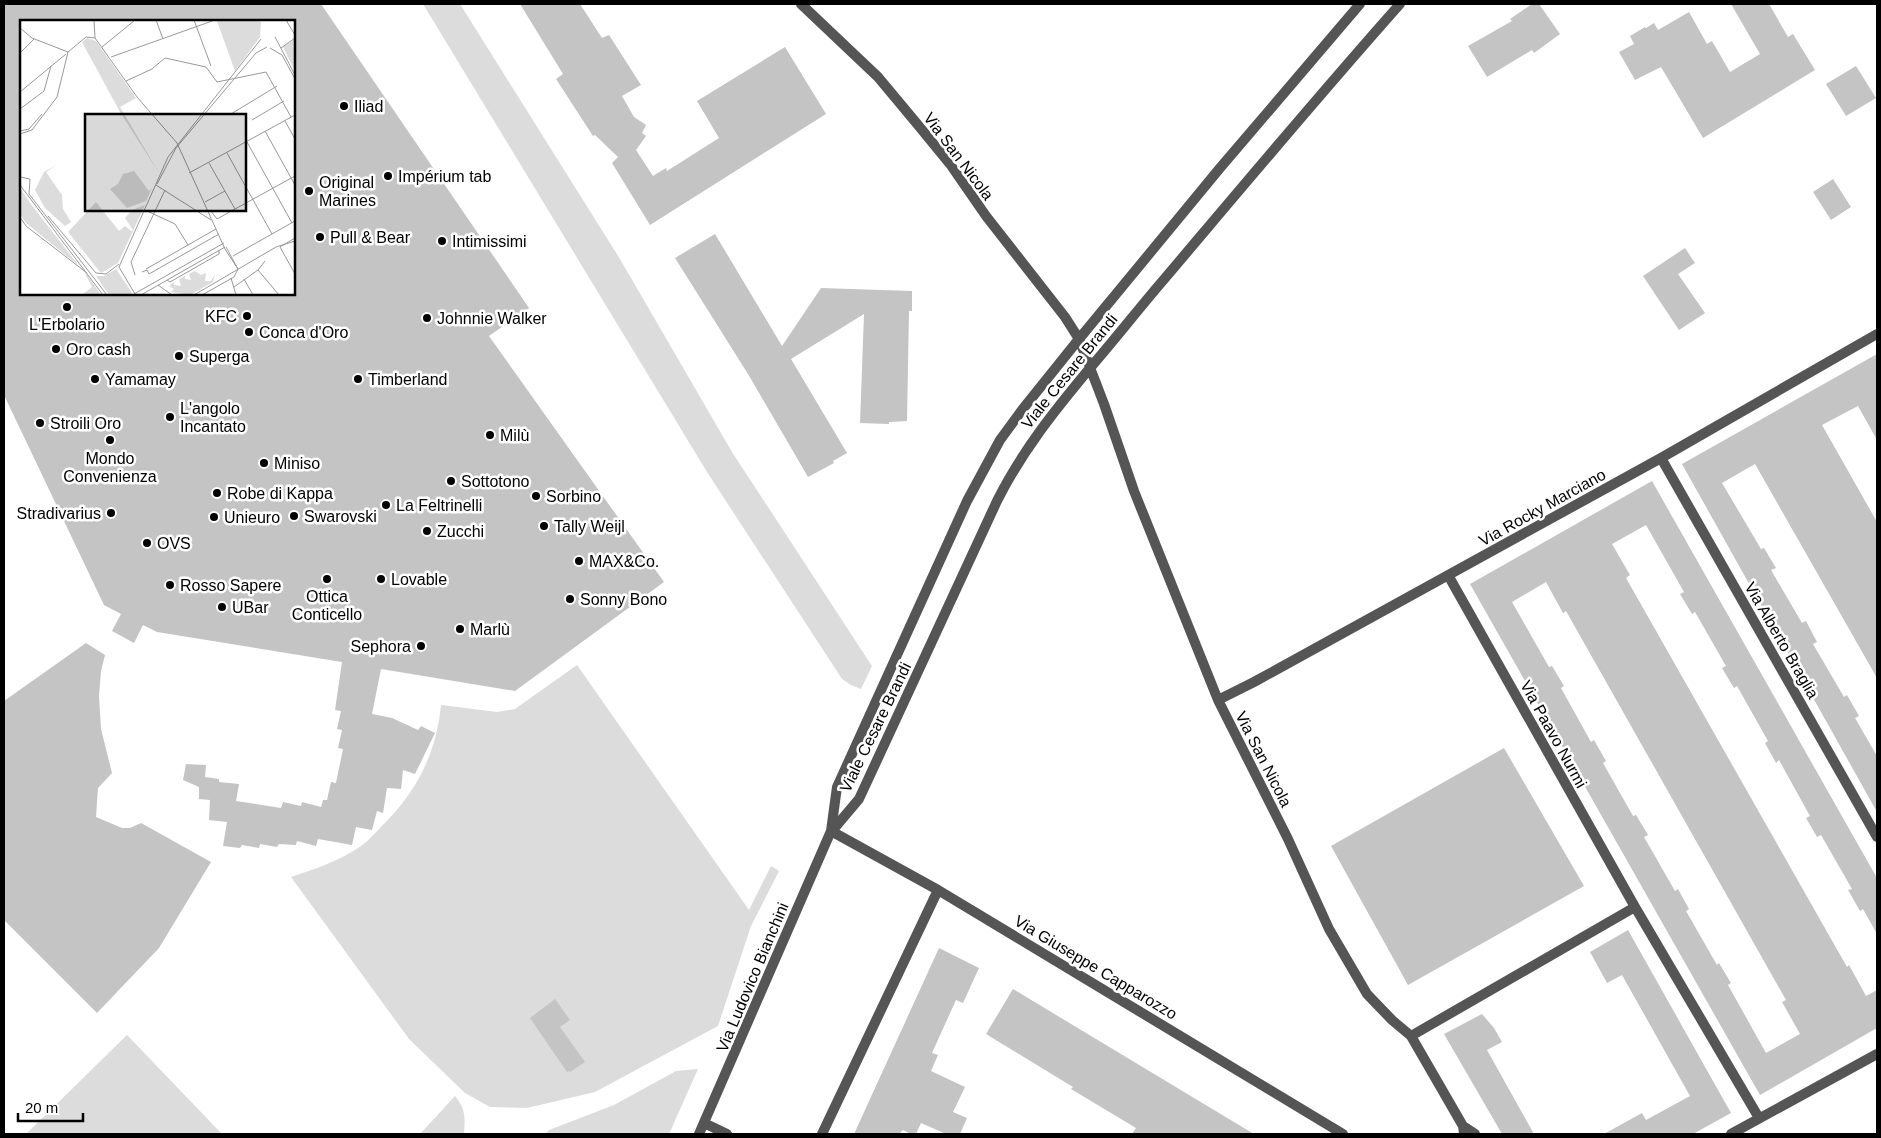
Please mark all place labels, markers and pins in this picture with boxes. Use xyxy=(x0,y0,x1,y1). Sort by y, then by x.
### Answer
place label: Iliad xyxy=(354,98,383,115)
marker: Iliad xyxy=(338,100,350,112)
place label: Impérium tab xyxy=(398,168,491,185)
marker: Impérium tab xyxy=(382,170,394,182)
place label: Original Marines xyxy=(319,174,376,209)
marker: Original Marines xyxy=(303,185,315,197)
place label: Pull & Bear xyxy=(330,229,411,246)
marker: Pull & Bear xyxy=(314,231,326,243)
place label: Intimissimi xyxy=(452,233,527,250)
marker: Intimissimi xyxy=(436,235,448,247)
marker: L'Erbolario xyxy=(61,301,73,313)
place label: KFC xyxy=(205,308,237,325)
marker: KFC xyxy=(241,310,253,322)
place label: Johnnie Walker xyxy=(437,310,547,327)
marker: Johnnie Walker xyxy=(421,312,433,324)
place label: L'Erbolario xyxy=(29,316,105,333)
place label: Conca d'Oro xyxy=(259,324,348,341)
marker: Conca d'Oro xyxy=(243,326,255,338)
place label: Oro cash xyxy=(66,341,131,358)
marker: Oro cash xyxy=(50,343,62,355)
place label: Superga xyxy=(189,348,250,365)
marker: Superga xyxy=(173,350,185,362)
place label: Yamamay xyxy=(105,371,176,388)
place label: Timberland xyxy=(368,371,447,388)
marker: Yamamay xyxy=(89,373,101,385)
marker: Timberland xyxy=(352,373,364,385)
place label: L'angolo Incantato xyxy=(180,400,246,435)
marker: L'angolo Incantato xyxy=(164,411,176,423)
place label: Stroili Oro xyxy=(50,415,121,432)
marker: Stroili Oro xyxy=(34,417,46,429)
place label: Milù xyxy=(500,427,529,444)
marker: Milù xyxy=(484,429,496,441)
marker: Mondo Convenienza xyxy=(104,434,116,446)
place label: Mondo Convenienza xyxy=(63,450,157,485)
place label: Miniso xyxy=(274,455,320,472)
marker: Miniso xyxy=(258,457,270,469)
place label: Sottotono xyxy=(461,473,530,490)
marker: Sottotono xyxy=(445,475,457,487)
place label: Robe di Kappa xyxy=(227,485,333,502)
marker: Robe di Kappa xyxy=(211,487,223,499)
place label: Sorbino xyxy=(546,488,601,505)
marker: Sorbino xyxy=(530,490,542,502)
place label: La Feltrinelli xyxy=(396,497,482,514)
marker: La Feltrinelli xyxy=(380,499,392,511)
place label: Stradivarius xyxy=(17,505,101,522)
marker: Stradivarius xyxy=(105,507,117,519)
place label: Swarovski xyxy=(304,508,377,525)
place label: Unieuro xyxy=(224,509,280,526)
marker: Swarovski xyxy=(288,510,300,522)
marker: Unieuro xyxy=(208,511,220,523)
place label: Tally Weijl xyxy=(554,518,625,535)
marker: Tally Weijl xyxy=(538,520,550,532)
place label: Zucchi xyxy=(437,523,484,540)
marker: Zucchi xyxy=(421,525,433,537)
place label: OVS xyxy=(157,535,191,552)
marker: OVS xyxy=(141,537,153,549)
place label: MAX&Co. xyxy=(589,553,659,570)
marker: MAX&Co. xyxy=(573,555,585,567)
place label: Lovable xyxy=(391,571,447,588)
marker: Ottica Conticello xyxy=(321,573,333,585)
marker: Lovable xyxy=(375,573,387,585)
place label: Rosso Sapere xyxy=(180,577,281,594)
marker: Rosso Sapere xyxy=(164,579,176,591)
place label: Ottica Conticello xyxy=(292,588,362,623)
place label: Sonny Bono xyxy=(580,591,667,608)
marker: Sonny Bono xyxy=(564,593,576,605)
place label: UBar xyxy=(232,599,269,616)
marker: UBar xyxy=(216,601,228,613)
place label: Marlù xyxy=(470,621,510,638)
marker: Marlù xyxy=(454,623,466,635)
place label: Sephora xyxy=(351,638,411,655)
marker: Sephora xyxy=(415,640,427,652)

